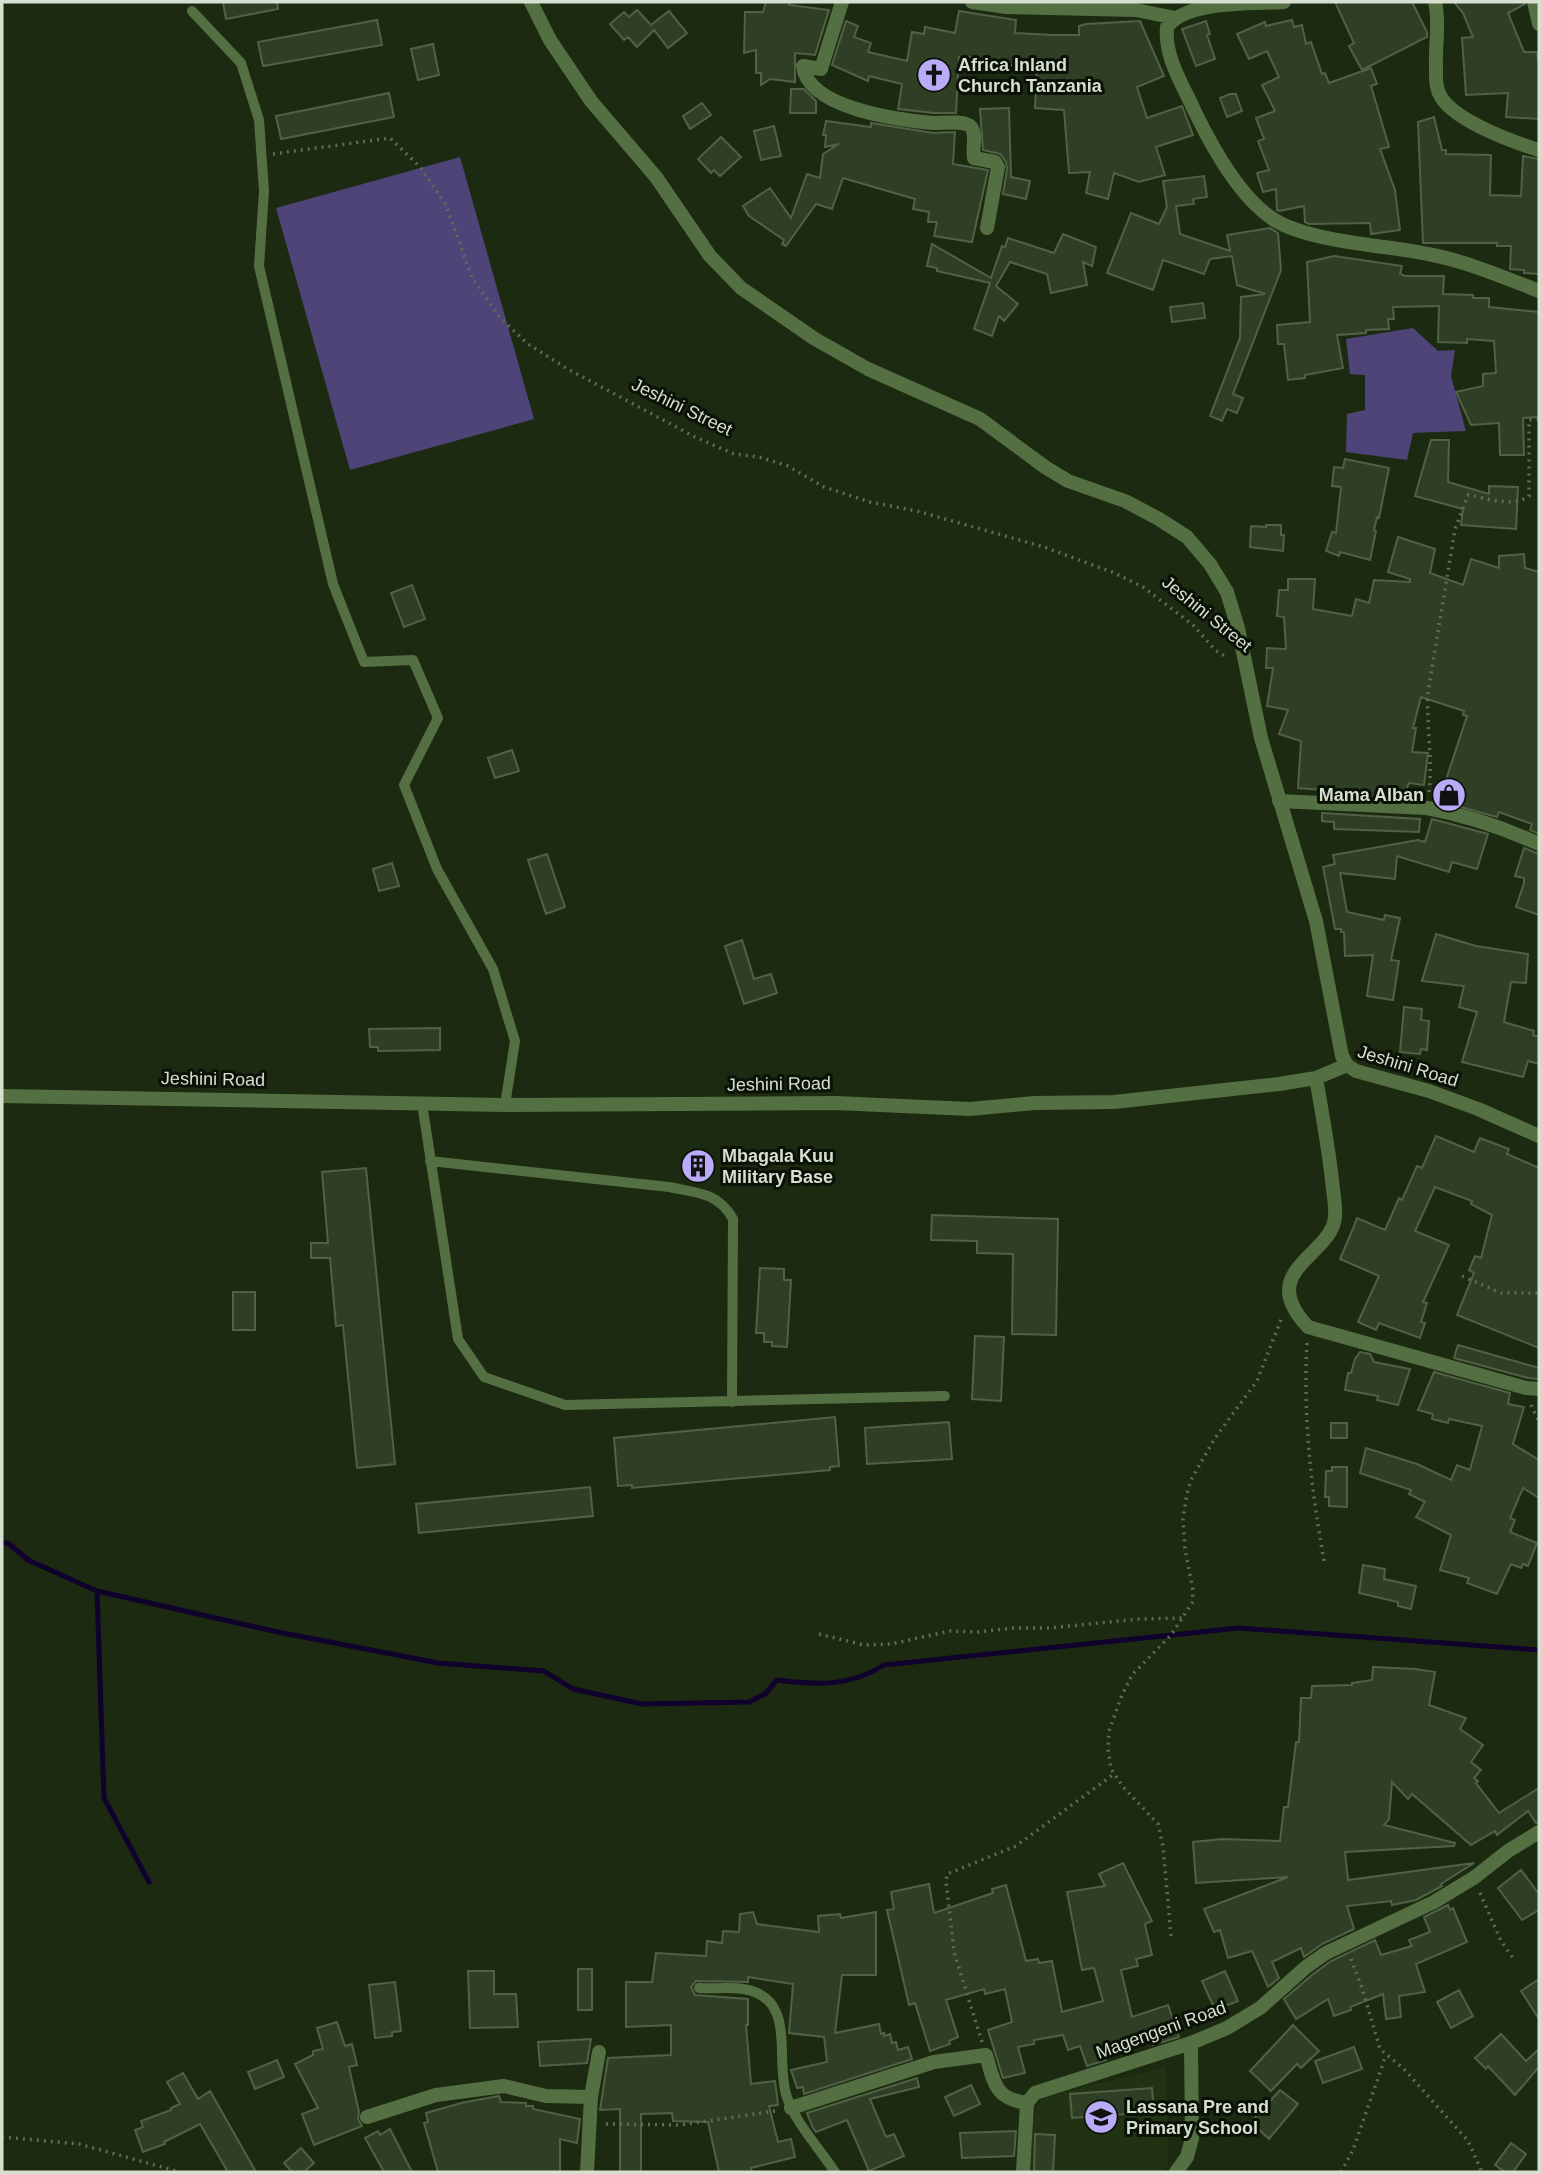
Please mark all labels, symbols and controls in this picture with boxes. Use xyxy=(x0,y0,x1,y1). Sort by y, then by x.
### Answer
place label: Africa Inland Church Tanzania xyxy=(958,55,1103,96)
church icon: Africa Inland Church Tanzania xyxy=(915,56,953,94)
street label: Jeshini Street xyxy=(629,374,735,440)
street label: Jeshini Street xyxy=(1158,572,1256,656)
shop icon: Mama Alban xyxy=(1430,776,1468,814)
place label: Mama Alban xyxy=(1319,785,1424,805)
street label: Jeshini Road xyxy=(1355,1041,1461,1091)
street label: Jeshini Road xyxy=(161,1068,265,1090)
street label: Jeshini Road xyxy=(727,1073,831,1095)
place label: Mbagala Kuu Military Base xyxy=(722,1146,834,1187)
building icon: Mbagala Kuu Military Base xyxy=(679,1147,717,1185)
street label: Magengeni Road xyxy=(1093,1997,1229,2063)
place label: Lassana Pre and Primary School xyxy=(1126,2097,1269,2138)
school or university icon: Lassana Pre and Primary School xyxy=(1082,2098,1120,2136)

